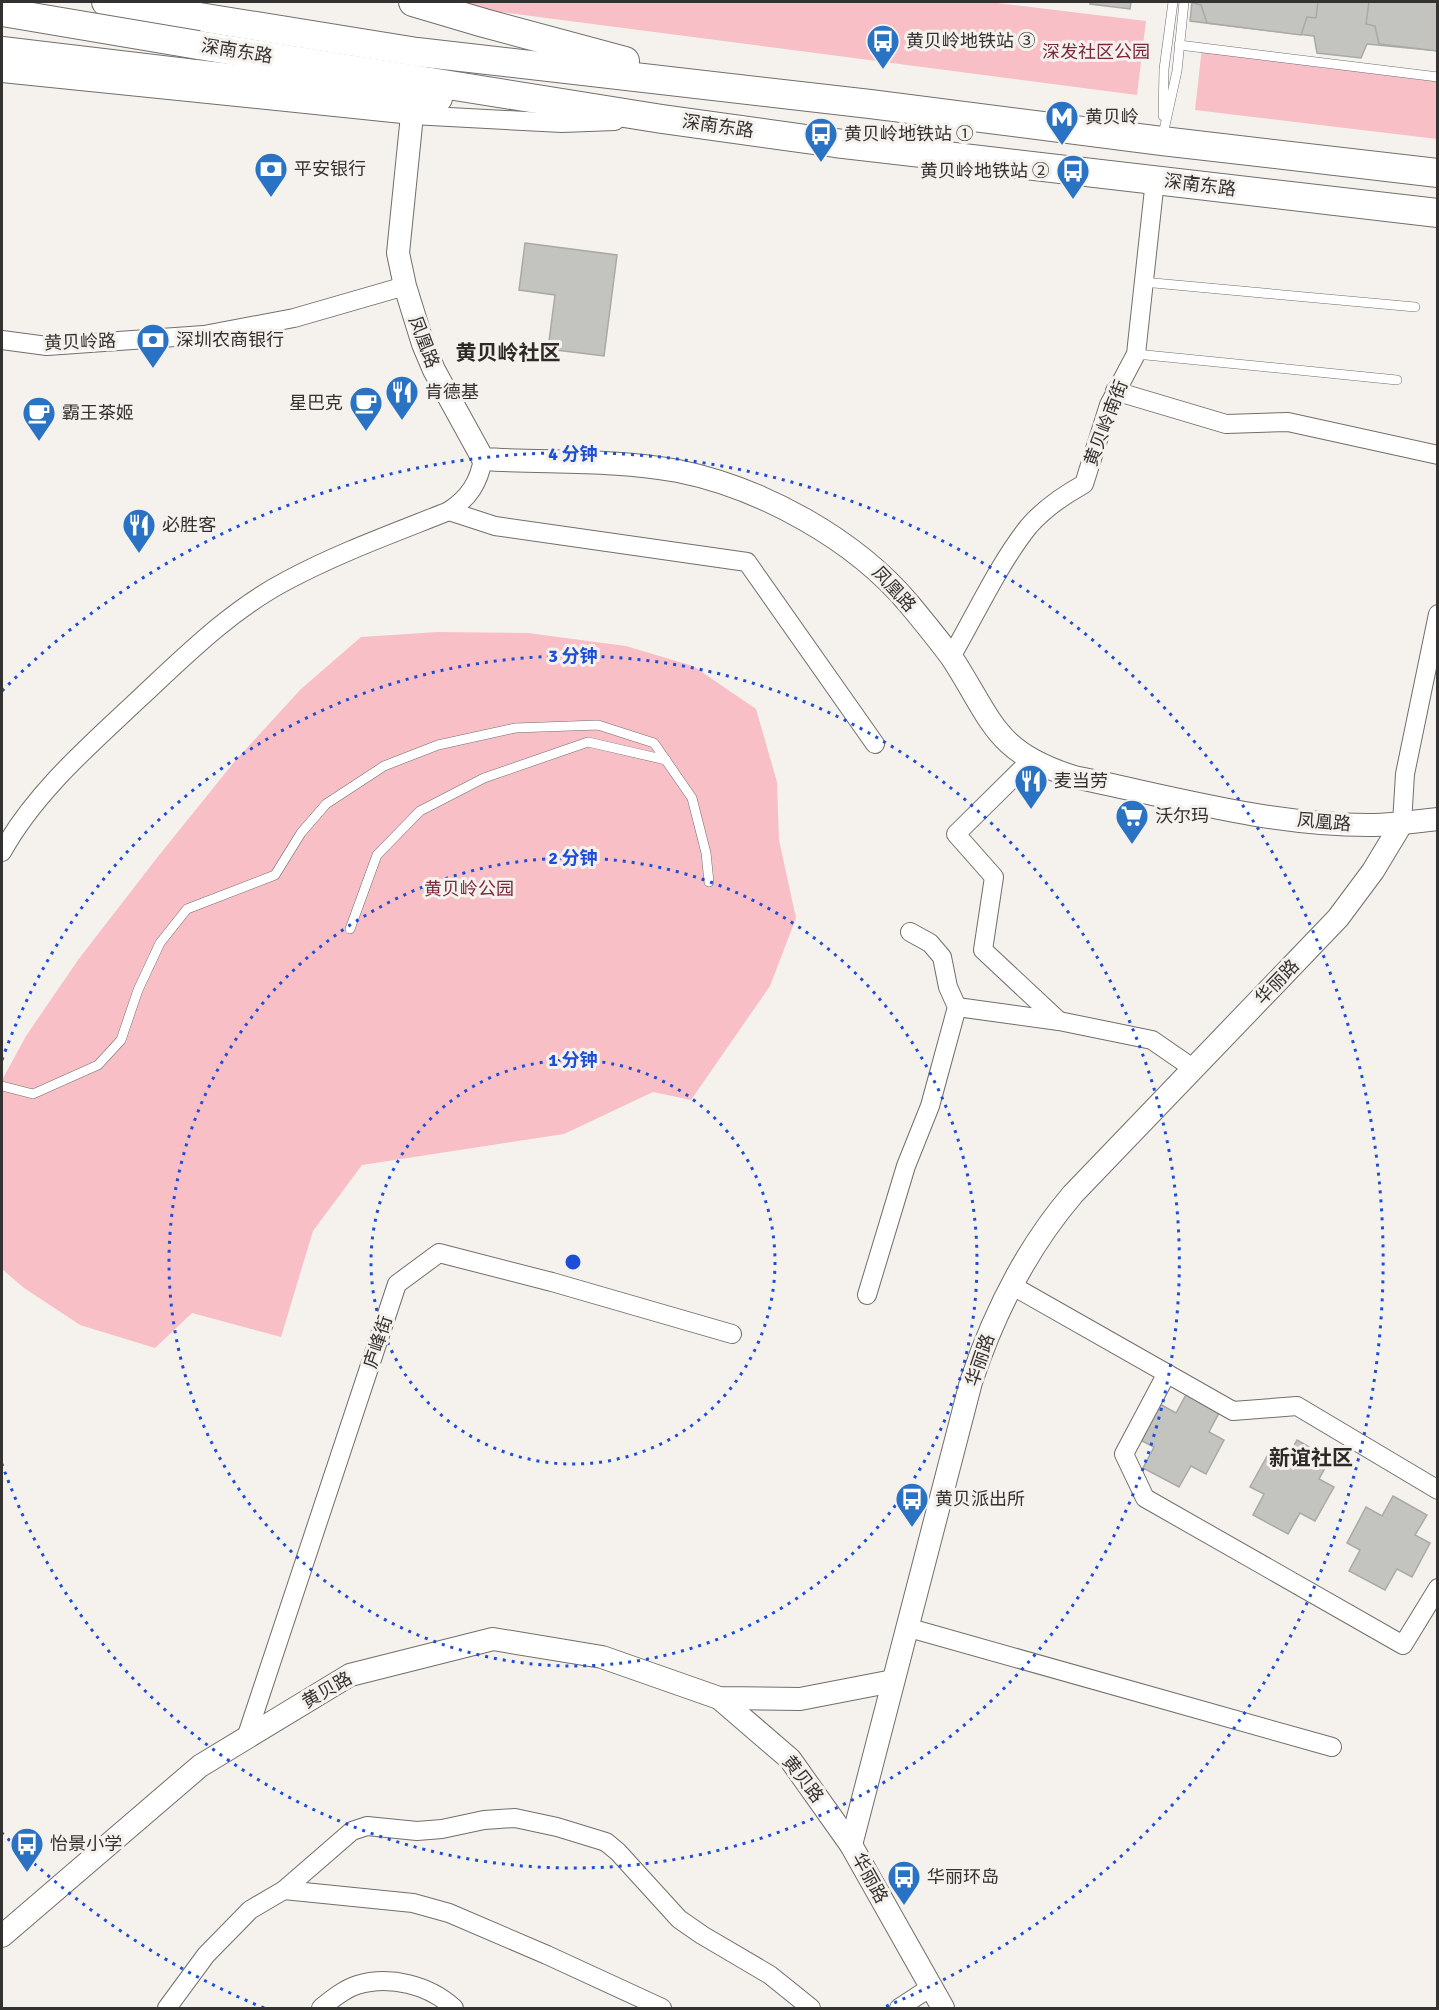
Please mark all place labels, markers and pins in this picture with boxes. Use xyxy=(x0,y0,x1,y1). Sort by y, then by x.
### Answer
bus stop icon: 黄贝岭地铁站 ③ xyxy=(865,23,901,70)
place label: 黄贝岭地铁站 ③ xyxy=(906,30,1036,52)
metro station icon: 黄贝岭 xyxy=(1044,99,1080,146)
place label: 黄贝岭 xyxy=(1085,106,1139,128)
bus stop icon: 黄贝岭地铁站 ① xyxy=(803,116,839,163)
place label: 黄贝岭地铁站 ① xyxy=(844,123,974,145)
bank icon: 平安银行 xyxy=(253,151,289,198)
bus stop icon: 黄贝岭地铁站 ② xyxy=(1055,153,1091,200)
place label: 平安银行 xyxy=(294,158,366,180)
place label: 黄贝岭地铁站 ② xyxy=(920,160,1050,182)
bank icon: 深圳农商银行 xyxy=(135,322,171,369)
place label: 深圳农商银行 xyxy=(176,329,284,351)
restaurant icon: 肯德基 xyxy=(384,374,420,421)
place label: 肯德基 xyxy=(425,381,479,403)
cafe icon: 星巴克 xyxy=(348,385,384,432)
place label: 星巴克 xyxy=(289,392,343,414)
cafe icon: 霸王茶姬 xyxy=(21,395,57,442)
place label: 霸王茶姬 xyxy=(62,402,134,424)
restaurant icon: 必胜客 xyxy=(121,507,157,554)
place label: 必胜客 xyxy=(162,514,216,536)
restaurant icon: 麦当劳 xyxy=(1013,763,1049,810)
place label: 麦当劳 xyxy=(1054,770,1108,792)
supermarket icon: 沃尔玛 xyxy=(1114,798,1150,845)
place label: 沃尔玛 xyxy=(1155,805,1209,827)
centre of rings xyxy=(563,1252,583,1272)
bus stop icon: 黄贝派出所 xyxy=(894,1481,930,1528)
place label: 黄贝派出所 xyxy=(935,1488,1025,1510)
bus stop icon: 怡景小学 xyxy=(9,1826,45,1873)
place label: 怡景小学 xyxy=(50,1833,122,1855)
bus stop icon: 华丽环岛 xyxy=(886,1859,922,1906)
place label: 华丽环岛 xyxy=(927,1866,999,1888)

